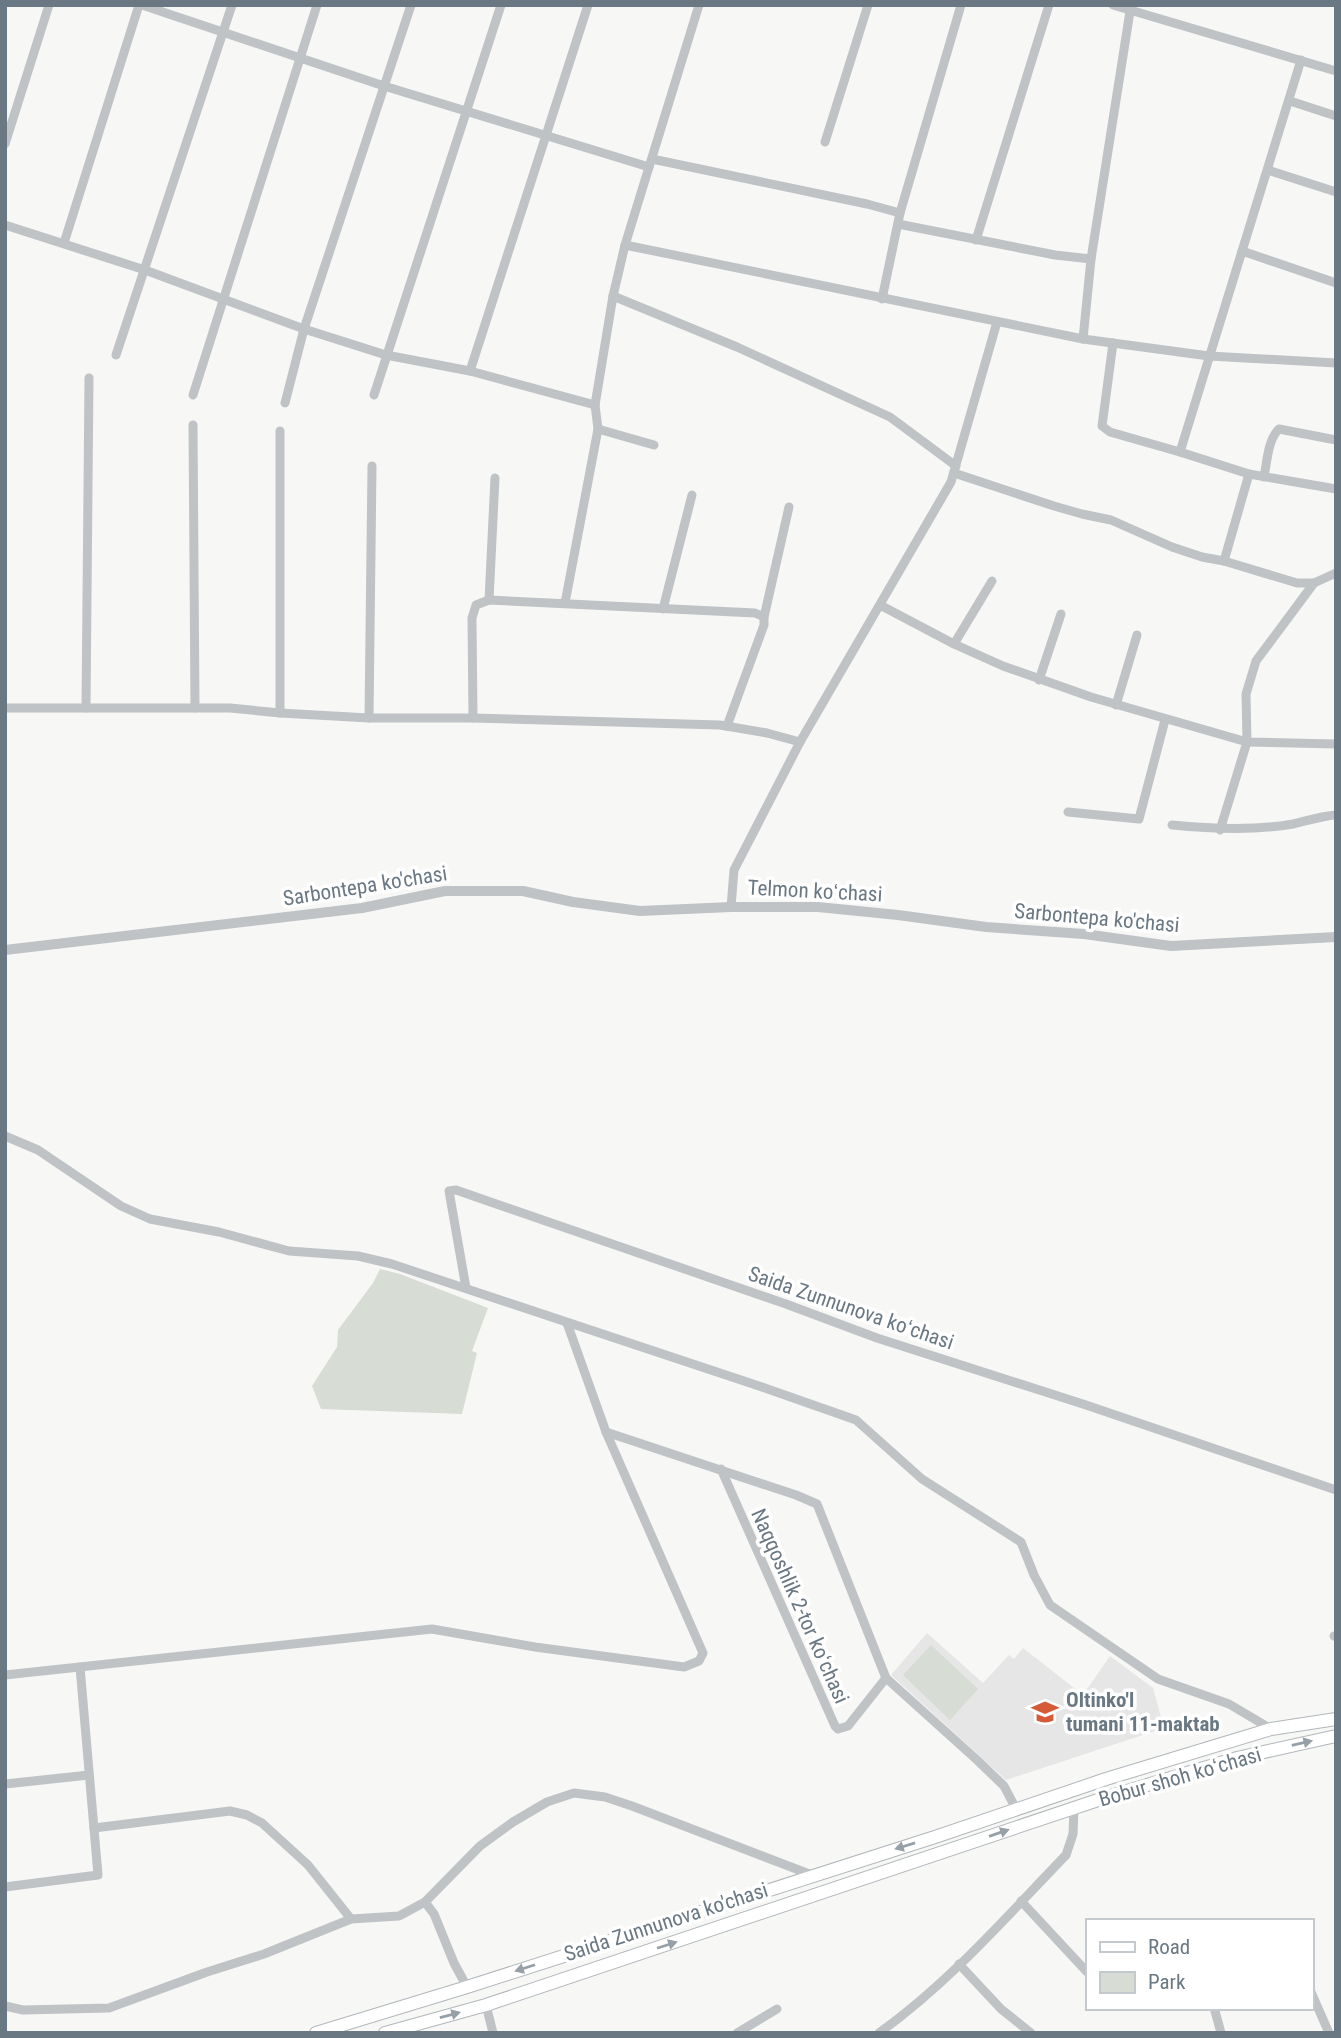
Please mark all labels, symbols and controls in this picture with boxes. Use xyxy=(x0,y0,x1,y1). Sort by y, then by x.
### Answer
street label: Sarbontepa ko'chasi xyxy=(281,861,449,911)
street label: Telmon koʻchasi xyxy=(747,875,883,907)
street label: Sarbontepa ko'chasi xyxy=(1013,899,1181,937)
street label: Saida Zunnunova koʻchasi xyxy=(745,1262,957,1354)
street label: Naqqoshlik 2-tor koʻchasi xyxy=(746,1505,854,1707)
place label: Oltinko'l tumani 11-maktab xyxy=(1066,1688,1220,1736)
school or university icon: Oltinko'l tumani 11-maktab xyxy=(1030,1697,1060,1727)
one-way arrow xyxy=(1291,1737,1313,1748)
street label: Bobur shoh koʻchasi xyxy=(1096,1742,1264,1812)
one-way arrow xyxy=(988,1828,1009,1838)
one-way arrow xyxy=(894,1841,915,1852)
street label: Saida Zunnunova ko'chasi xyxy=(561,1878,771,1966)
legend xyxy=(1086,1919,1313,2010)
text: Road xyxy=(1148,1935,1190,1959)
one-way arrow xyxy=(656,1939,677,1950)
one-way arrow xyxy=(514,1963,535,1974)
text: Park xyxy=(1148,1970,1186,1994)
one-way arrow xyxy=(440,2009,462,2020)

